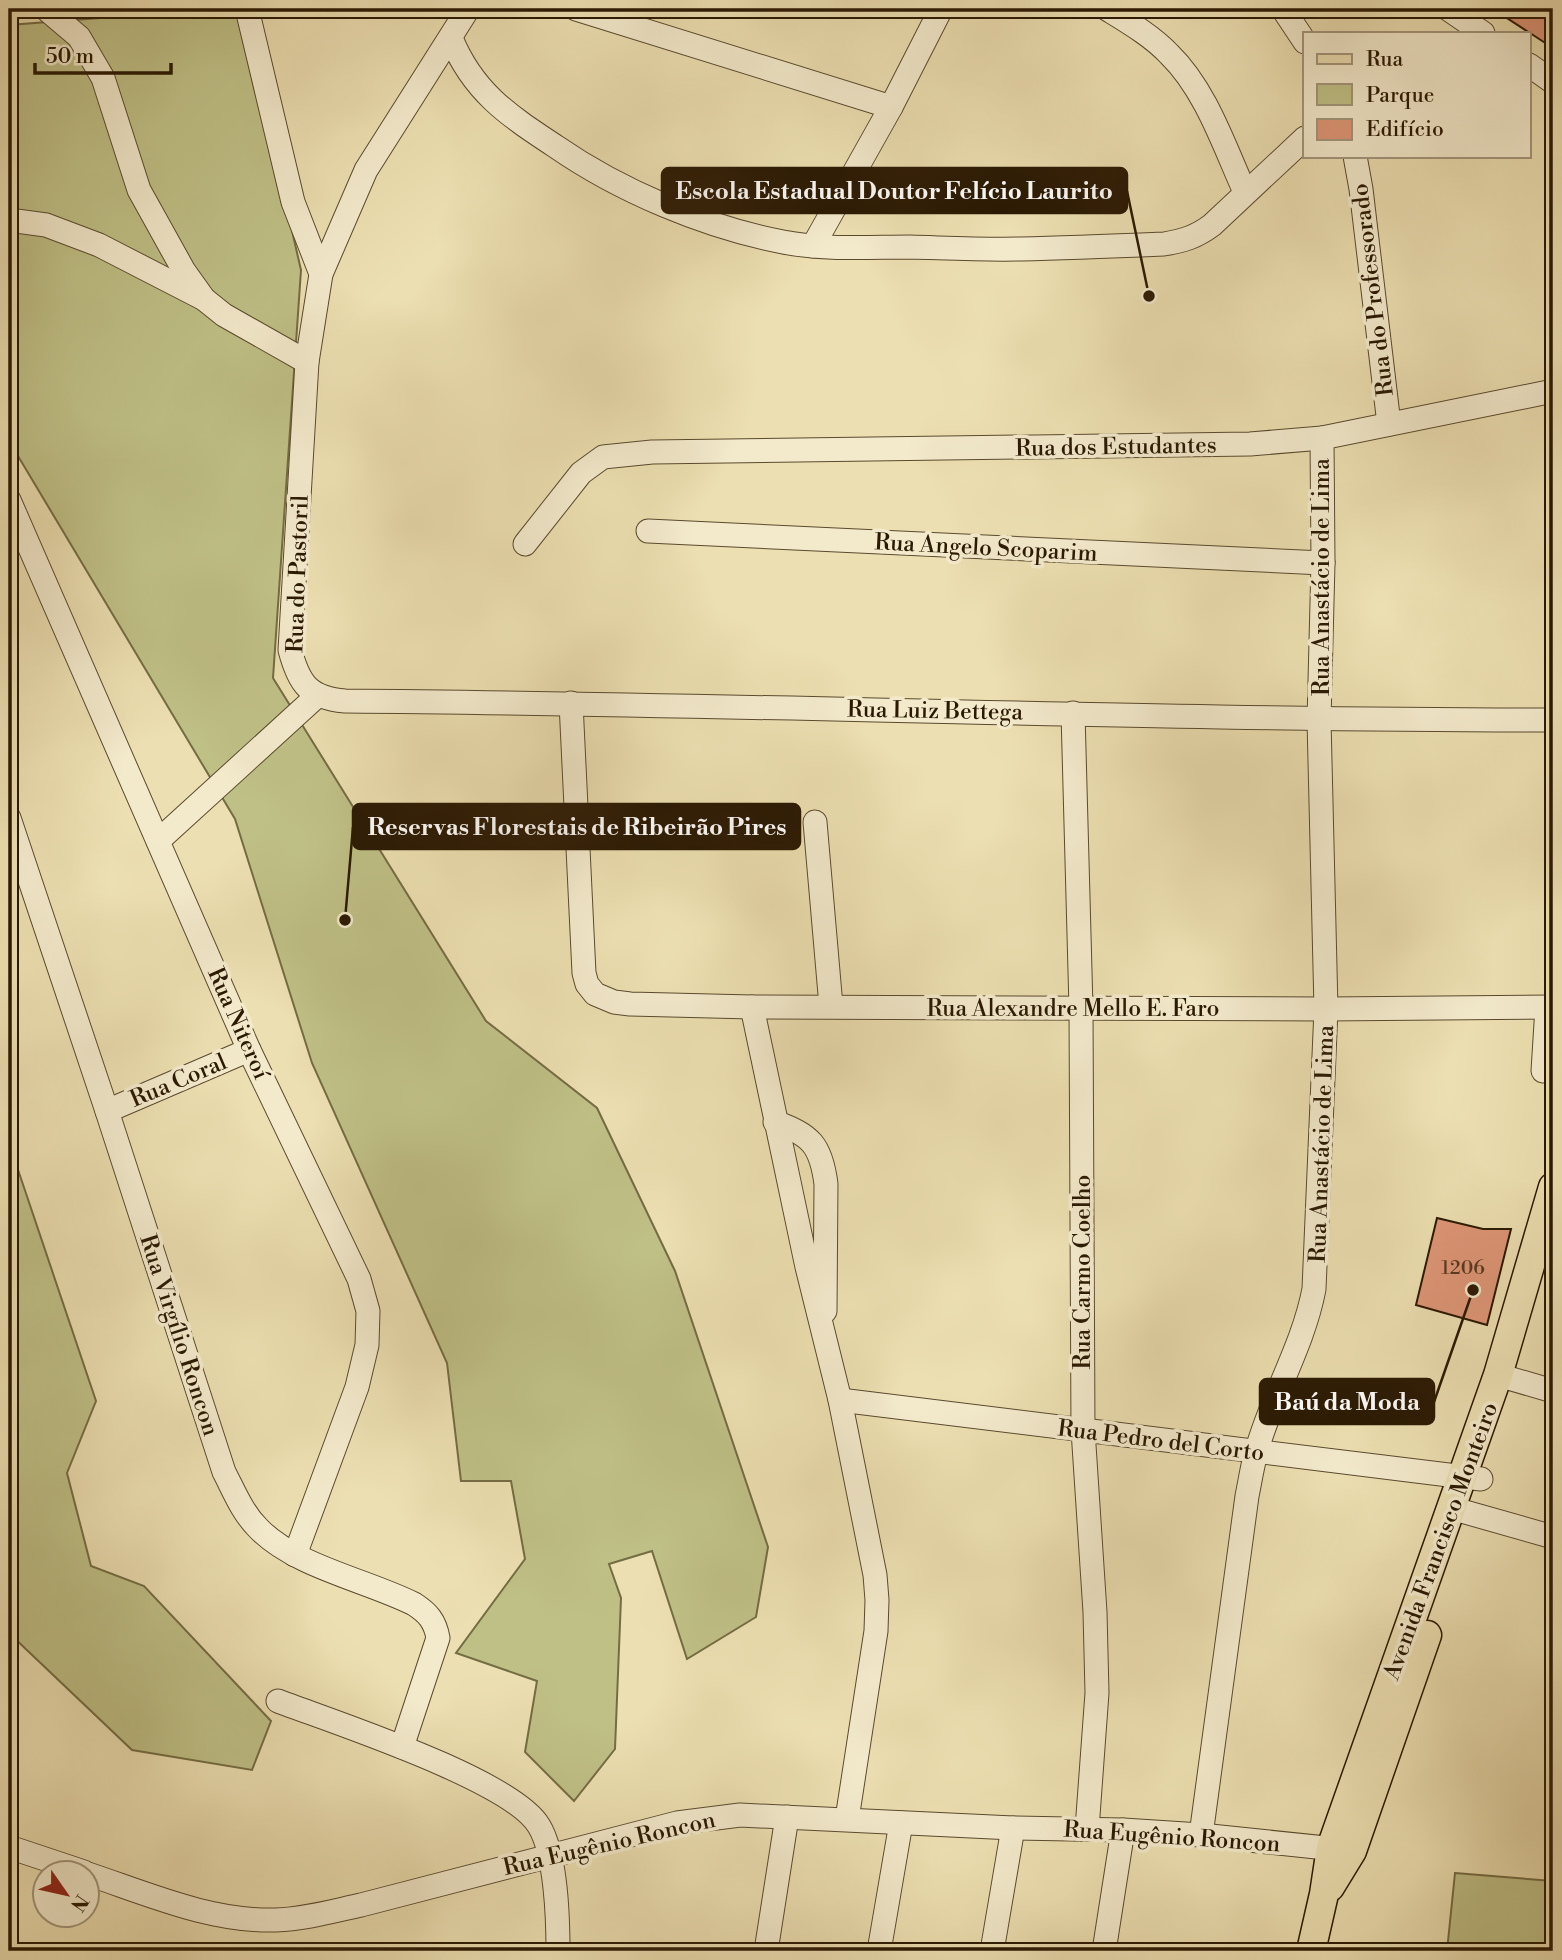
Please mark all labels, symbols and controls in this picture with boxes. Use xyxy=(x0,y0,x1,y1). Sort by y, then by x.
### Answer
scale bar xyxy=(35,32,172,76)
legend xyxy=(1303,32,1530,158)
text: 50 m xyxy=(46,44,94,70)
text: Rua xyxy=(1366,47,1403,73)
text: Parque xyxy=(1366,83,1434,109)
text: Edifício xyxy=(1366,117,1444,143)
callout: Escola Estadual Doutor Felício Laurito xyxy=(662,168,1127,213)
text: Escola Estadual Doutor Felício Laurito xyxy=(675,177,1113,207)
street label: Rua do Professorado xyxy=(1346,182,1400,398)
street label: Rua dos Estudantes xyxy=(1015,431,1217,463)
street label: Rua Anastácio de Lima xyxy=(1308,458,1336,696)
street label: Rua do Pastoril xyxy=(281,494,315,654)
street label: Rua Angelo Scoparim xyxy=(874,528,1098,568)
street label: Rua Luiz Bettega xyxy=(847,695,1024,727)
callout: Reservas Florestais de Ribeirão Pires xyxy=(353,804,800,849)
text: Reservas Florestais de Ribeirão Pires xyxy=(367,813,787,843)
street label: Rua Niteroí xyxy=(201,963,276,1085)
street label: Rua Alexandre Mello E. Faro xyxy=(926,995,1220,1023)
street label: Rua Anastácio de Lima xyxy=(1304,1024,1340,1263)
street label: Rua Coral xyxy=(126,1048,231,1114)
street label: Rua Carmo Coelho xyxy=(1069,1175,1097,1369)
street label: Rua Virgílio Roncon xyxy=(133,1231,225,1440)
house number: 1206 xyxy=(1441,1256,1485,1280)
callout: Baú da Moda xyxy=(1260,1379,1434,1424)
text: Baú da Moda xyxy=(1274,1388,1421,1418)
street label: Avenida Francisco Monteiro xyxy=(1377,1399,1504,1685)
street label: Rua Pedro del Corto xyxy=(1056,1414,1266,1468)
street label: Rua Eugênio Roncon xyxy=(500,1806,718,1882)
street label: Rua Eugênio Roncon xyxy=(1063,1815,1282,1859)
north arrow xyxy=(32,1858,102,1928)
text: N xyxy=(65,1890,93,1916)

